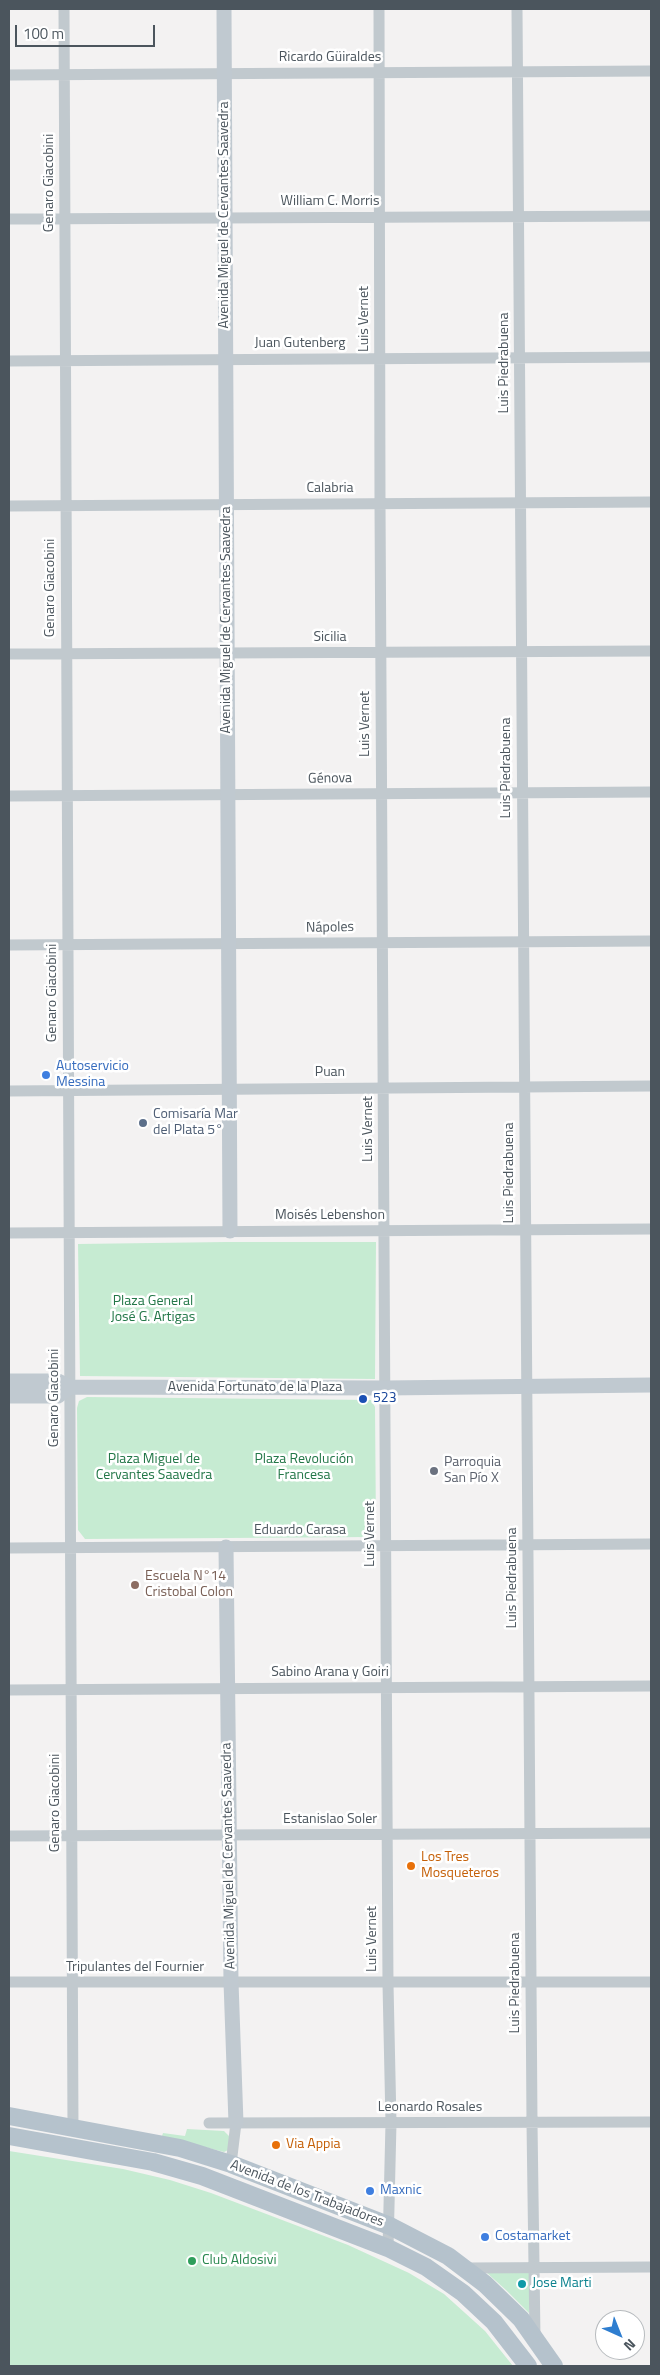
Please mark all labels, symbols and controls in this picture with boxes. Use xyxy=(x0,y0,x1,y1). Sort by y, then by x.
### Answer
scale bar xyxy=(18,15,158,47)
text: 100 m xyxy=(23,22,64,45)
street label: Ricardo Güiraldes xyxy=(279,50,381,66)
street label: Avenida Miguel de Cervantes Saavedra xyxy=(217,102,233,328)
street label: Genaro Giacobini xyxy=(42,134,58,232)
street label: William C. Morris xyxy=(281,194,379,210)
street label: Luis Vernet xyxy=(357,286,373,352)
street label: Luis Piedrabuena xyxy=(497,313,513,413)
street label: Juan Gutenberg xyxy=(254,336,346,352)
street label: Calabria xyxy=(306,481,354,497)
street label: Avenida Miguel de Cervantes Saavedra xyxy=(219,507,235,733)
street label: Genaro Giacobini xyxy=(43,539,59,637)
street label: Sicilia xyxy=(313,630,347,646)
street label: Luis Vernet xyxy=(358,691,374,757)
street label: Luis Piedrabuena xyxy=(499,718,515,818)
street label: Génova xyxy=(308,770,352,788)
street label: Nápoles xyxy=(306,919,354,937)
street label: Genaro Giacobini xyxy=(45,944,61,1042)
place label: Autoservicio Messina xyxy=(56,1059,129,1092)
street label: Puan xyxy=(315,1065,345,1081)
marker: Autoservicio Messina xyxy=(40,1069,52,1081)
street label: Luis Vernet xyxy=(361,1096,377,1162)
place label: Comisaría Mar del Plata 5° xyxy=(153,1107,238,1140)
marker: Comisaría Mar del Plata 5° xyxy=(137,1117,149,1129)
street label: Luis Piedrabuena xyxy=(502,1123,518,1223)
street label: Moisés Lebenshon xyxy=(275,1208,385,1224)
park label: Plaza General José G. Artigas xyxy=(111,1294,195,1326)
street label: Genaro Giacobini xyxy=(47,1349,63,1447)
street label: Avenida Fortunato de la Plaza xyxy=(168,1380,342,1396)
place label: 523 xyxy=(373,1391,397,1407)
marker: 523 xyxy=(357,1393,369,1405)
park label: Plaza Miguel de Cervantes Saavedra xyxy=(96,1452,212,1484)
park label: Plaza Revolución Francesa xyxy=(254,1452,354,1484)
place label: Parroquia San Pío X xyxy=(444,1455,501,1488)
marker: Parroquia San Pío X xyxy=(428,1465,440,1477)
street label: Luis Vernet xyxy=(363,1501,379,1567)
street label: Eduardo Carasa xyxy=(254,1523,346,1539)
street label: Luis Piedrabuena xyxy=(505,1528,521,1628)
place label: Escuela N°14 Cristobal Colon xyxy=(145,1569,233,1601)
marker: Escuela N°14 Cristobal Colon xyxy=(129,1579,141,1591)
street label: Sabino Arana y Goiri xyxy=(271,1665,389,1681)
street label: Avenida Miguel de Cervantes Saavedra xyxy=(219,1742,239,1970)
street label: Genaro Giacobini xyxy=(48,1754,64,1852)
street label: Estanislao Soler xyxy=(283,1812,377,1828)
place label: Los Tres Mosqueteros xyxy=(421,1850,499,1882)
marker: Los Tres Mosqueteros xyxy=(405,1860,417,1872)
street label: Luis Vernet xyxy=(365,1906,381,1972)
street label: Luis Piedrabuena xyxy=(508,1933,524,2033)
street label: Tripulantes del Fournier xyxy=(66,1960,204,1976)
street label: Leonardo Rosales xyxy=(378,2100,482,2116)
place label: Via Appia xyxy=(286,2137,340,2153)
marker: Via Appia xyxy=(270,2139,282,2151)
street label: Avenida de los Trabajadores xyxy=(228,2157,386,2231)
place label: Maxnic xyxy=(380,2183,422,2199)
marker: Maxnic xyxy=(364,2185,376,2197)
place label: Costamarket xyxy=(495,2229,570,2245)
marker: Costamarket xyxy=(479,2231,491,2243)
place label: Club Aldosivi xyxy=(202,2253,276,2269)
marker: Club Aldosivi xyxy=(186,2255,198,2267)
place label: Jose Marti xyxy=(532,2276,592,2292)
marker: Jose Marti xyxy=(516,2278,528,2290)
north arrow xyxy=(595,2310,645,2360)
text: N xyxy=(619,2335,641,2356)

